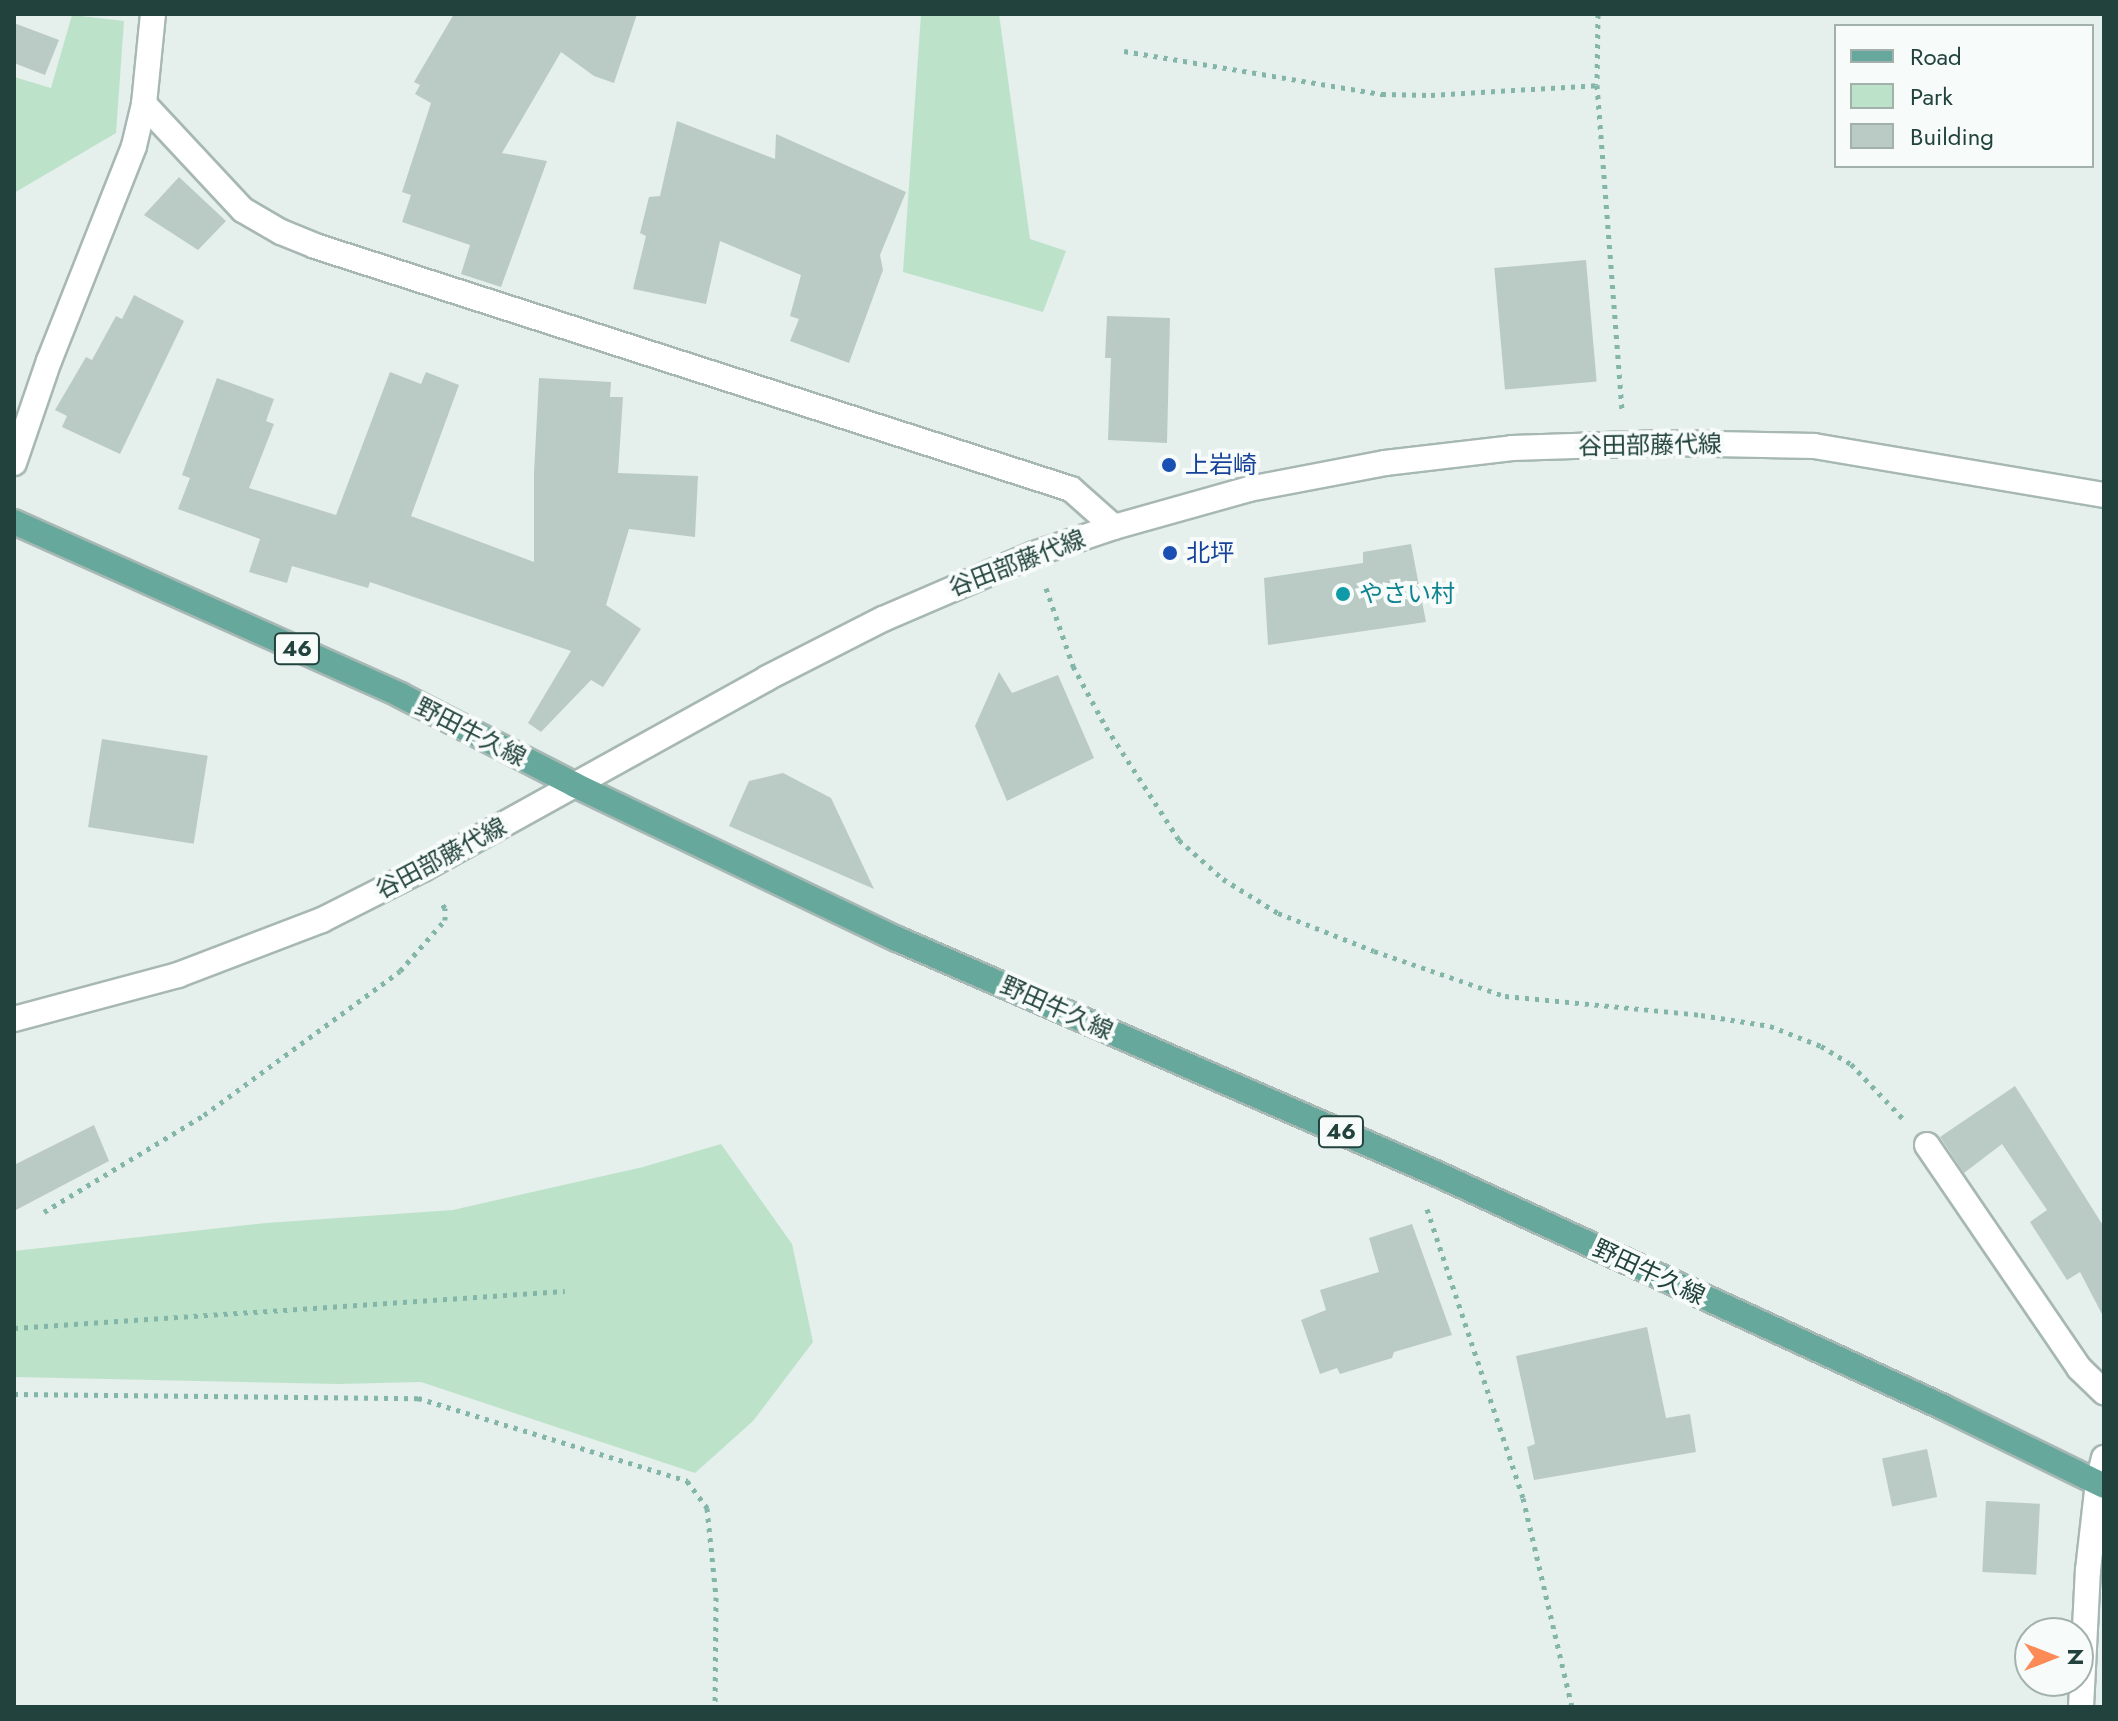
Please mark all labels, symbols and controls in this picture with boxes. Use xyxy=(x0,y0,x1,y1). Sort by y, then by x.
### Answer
legend xyxy=(1834,24,2094,168)
text: Road xyxy=(1910,39,1962,74)
text: Park xyxy=(1910,79,1953,114)
text: Building xyxy=(1910,119,1994,154)
street label: 谷田部藤代線 xyxy=(1578,429,1722,461)
place label: 上岩崎 xyxy=(1185,451,1257,479)
marker: 上岩崎 xyxy=(1160,456,1178,474)
street label: 谷田部藤代線 xyxy=(945,524,1089,602)
place label: 北坪 xyxy=(1186,539,1234,567)
marker: 北坪 xyxy=(1161,544,1179,562)
place label: やさい村 xyxy=(1359,580,1455,608)
marker: やさい村 xyxy=(1334,585,1352,603)
road number: 46 xyxy=(273,631,321,667)
street label: 野田牛久線 xyxy=(411,692,531,772)
street label: 谷田部藤代線 xyxy=(371,811,511,905)
street label: 野田牛久線 xyxy=(996,970,1118,1046)
road number: 46 xyxy=(1317,1114,1365,1150)
street label: 野田牛久線 xyxy=(1589,1234,1709,1310)
north arrow xyxy=(2014,1617,2094,1697)
text: N xyxy=(2060,1648,2092,1666)

